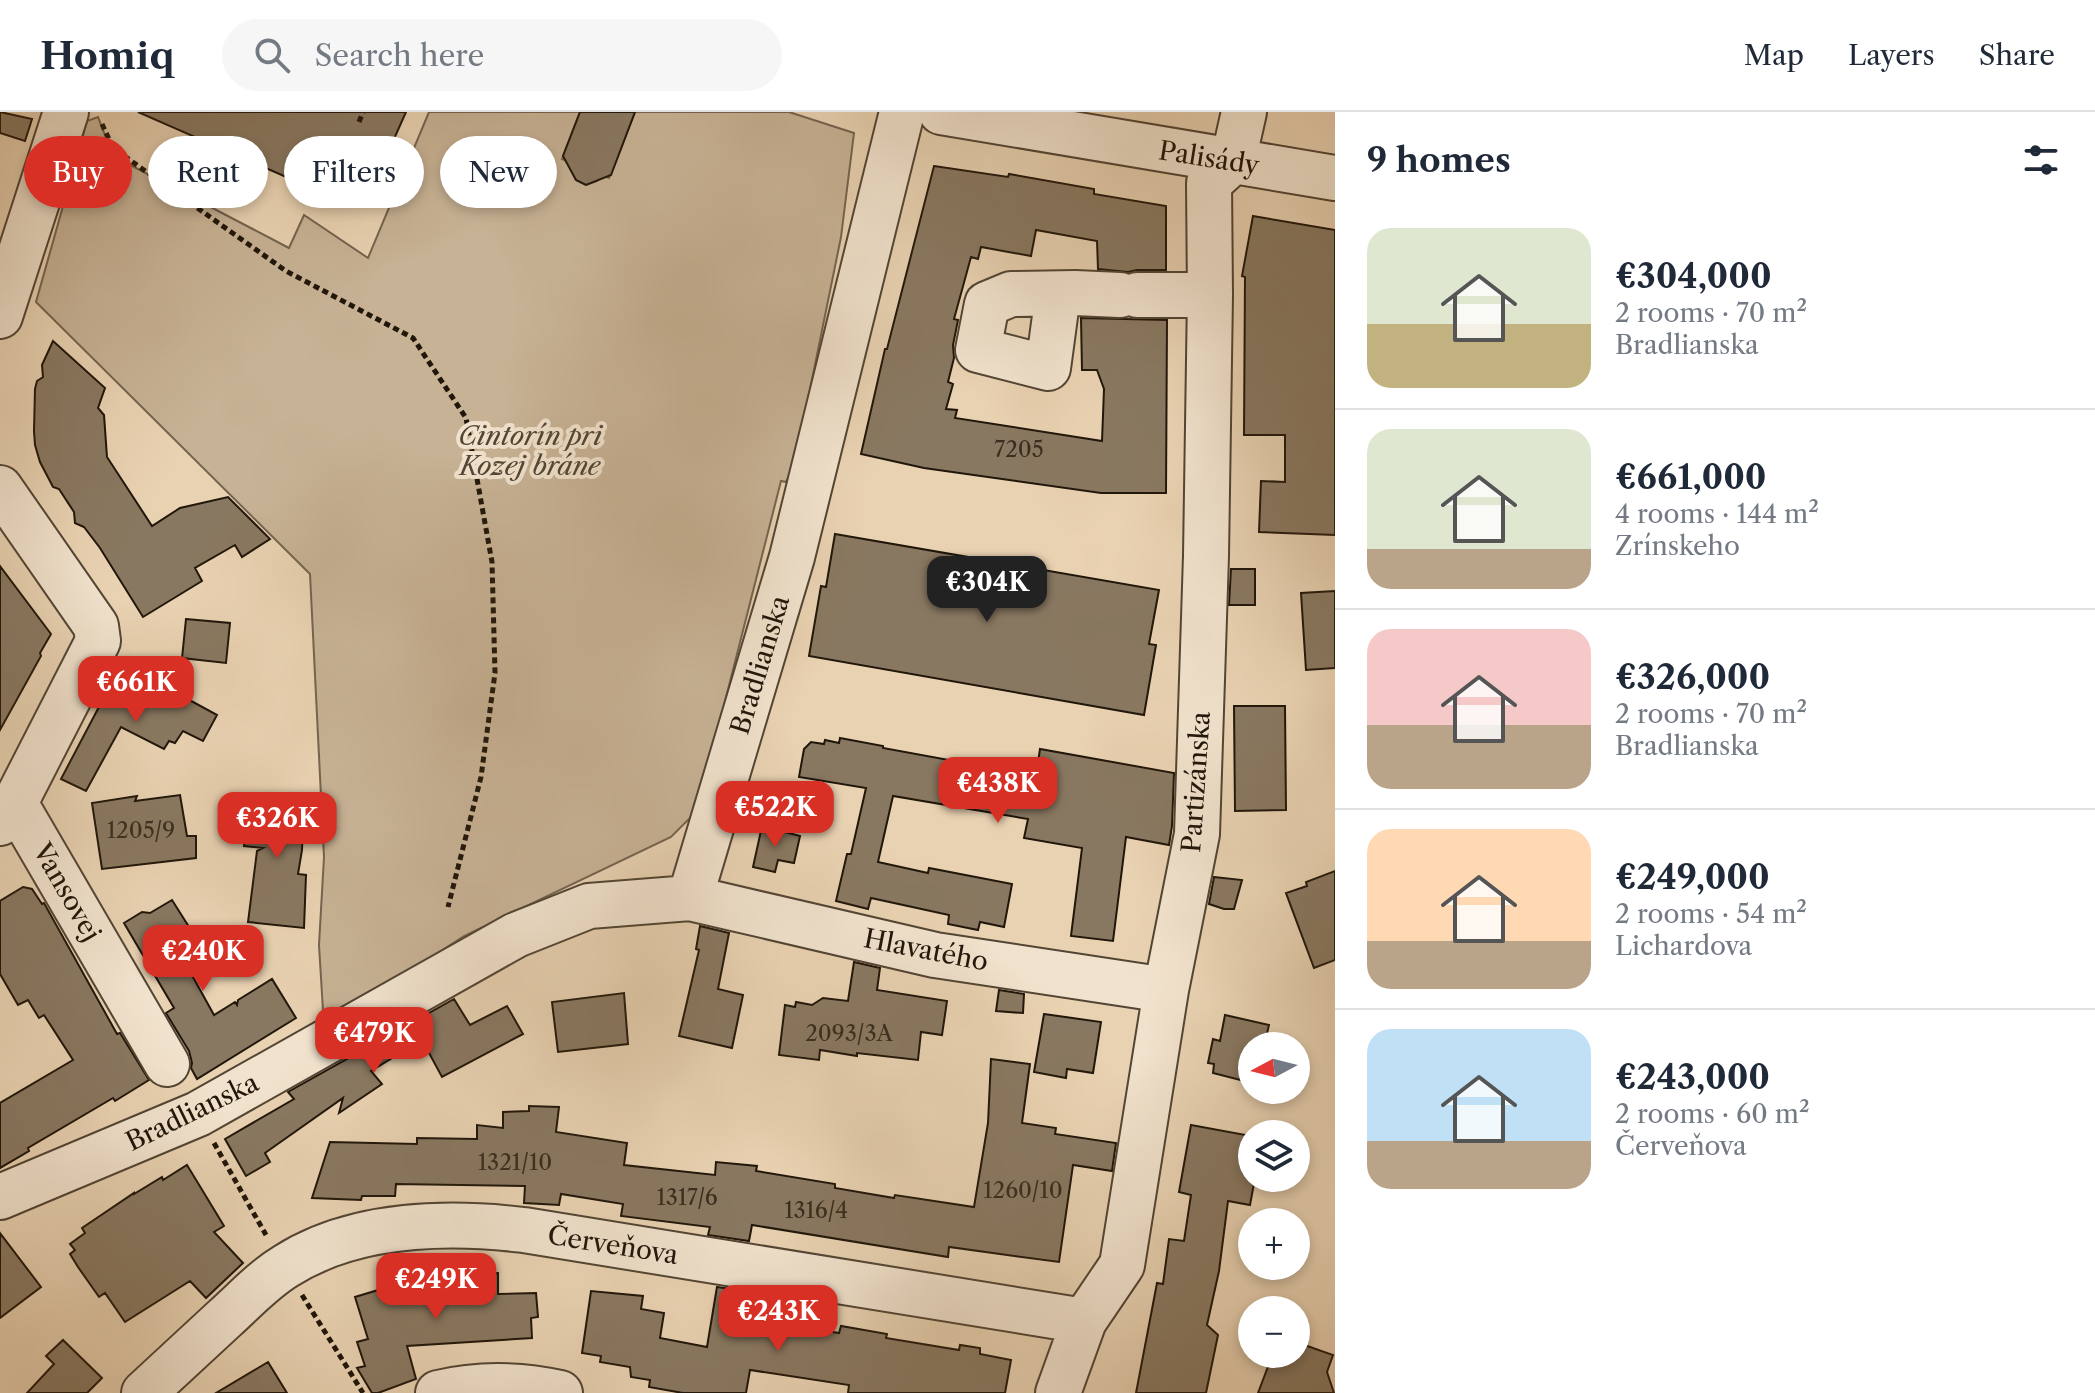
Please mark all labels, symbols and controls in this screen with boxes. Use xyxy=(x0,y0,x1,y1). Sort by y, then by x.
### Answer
search box xyxy=(222,19,782,91)
text: Homiq xyxy=(40,32,174,79)
icon: search xyxy=(250,33,294,77)
text: Search here xyxy=(314,37,484,74)
text: Map xyxy=(1744,38,1804,72)
text: Layers xyxy=(1848,38,1935,72)
text: Share xyxy=(1979,38,2055,72)
street label: Palisády xyxy=(1156,134,1262,182)
chip: Buy xyxy=(24,136,132,208)
chip: Rent xyxy=(148,136,268,208)
chip: Filters xyxy=(284,136,424,208)
chip: New xyxy=(440,136,557,208)
icon: filters xyxy=(2019,138,2063,182)
text: 9 homes xyxy=(1367,139,1511,181)
text: €304,000 xyxy=(1615,255,1772,297)
icon: home xyxy=(1431,260,1527,356)
text: 2 rooms · 70 m² xyxy=(1615,297,1807,329)
text: Bradlianska xyxy=(1615,329,1759,361)
park label: Cintorín pri Kozej bráne xyxy=(458,420,604,482)
house number: 7205 xyxy=(994,436,1044,463)
text: €661,000 xyxy=(1615,456,1766,498)
icon: home xyxy=(1431,461,1527,557)
text: 4 rooms · 144 m² xyxy=(1615,498,1819,530)
text: Zrínskeho xyxy=(1615,530,1740,562)
pin: €304K xyxy=(931,556,1043,624)
text: €304K xyxy=(945,566,1029,598)
street label: Bradlianska xyxy=(724,591,796,738)
pin: €661K xyxy=(80,656,192,724)
text: €326,000 xyxy=(1615,656,1770,698)
icon: home xyxy=(1431,661,1527,757)
text: €661K xyxy=(96,666,176,698)
text: 2 rooms · 70 m² xyxy=(1615,698,1807,730)
street label: Partizánska xyxy=(1175,710,1217,854)
text: Bradlianska xyxy=(1615,730,1759,762)
pin: €438K xyxy=(942,757,1054,825)
text: €438K xyxy=(956,767,1040,799)
pin: €522K xyxy=(719,781,831,849)
text: €522K xyxy=(734,791,816,823)
pin: €326K xyxy=(221,792,333,860)
text: €326K xyxy=(236,802,318,834)
house number: 1205/9 xyxy=(107,817,175,844)
street label: Vansovej xyxy=(26,836,108,947)
text: €249,000 xyxy=(1615,856,1770,898)
icon: home xyxy=(1431,861,1527,957)
text: 2 rooms · 54 m² xyxy=(1615,898,1807,930)
street label: Hlavatého xyxy=(861,922,991,978)
pin: €240K xyxy=(147,925,259,993)
text: Lichardova xyxy=(1615,930,1752,962)
text: €240K xyxy=(161,935,245,967)
pin: €479K xyxy=(318,1007,430,1075)
text: €479K xyxy=(333,1017,415,1049)
house number: 2093/3A xyxy=(805,1020,894,1047)
north arrow xyxy=(1238,1032,1310,1104)
map controls xyxy=(1238,1032,1310,1368)
text: €243,000 xyxy=(1615,1056,1770,1098)
icon: home xyxy=(1431,1061,1527,1157)
street label: Bradlianska xyxy=(120,1066,264,1158)
text: 2 rooms · 60 m² xyxy=(1615,1098,1810,1130)
button: layers xyxy=(1238,1120,1310,1192)
text: Červeňova xyxy=(1615,1130,1747,1162)
house number: 1321/10 xyxy=(478,1149,552,1176)
house number: 1260/10 xyxy=(983,1177,1063,1204)
house number: 1317/6 xyxy=(656,1184,718,1211)
house number: 1316/4 xyxy=(784,1197,848,1224)
button: + xyxy=(1238,1208,1310,1280)
street label: Červeňova xyxy=(545,1218,681,1271)
pin: €249K xyxy=(380,1253,492,1321)
text: €249K xyxy=(394,1263,478,1295)
pin: €243K xyxy=(722,1285,834,1353)
text: €243K xyxy=(737,1295,819,1327)
button: − xyxy=(1238,1296,1310,1368)

